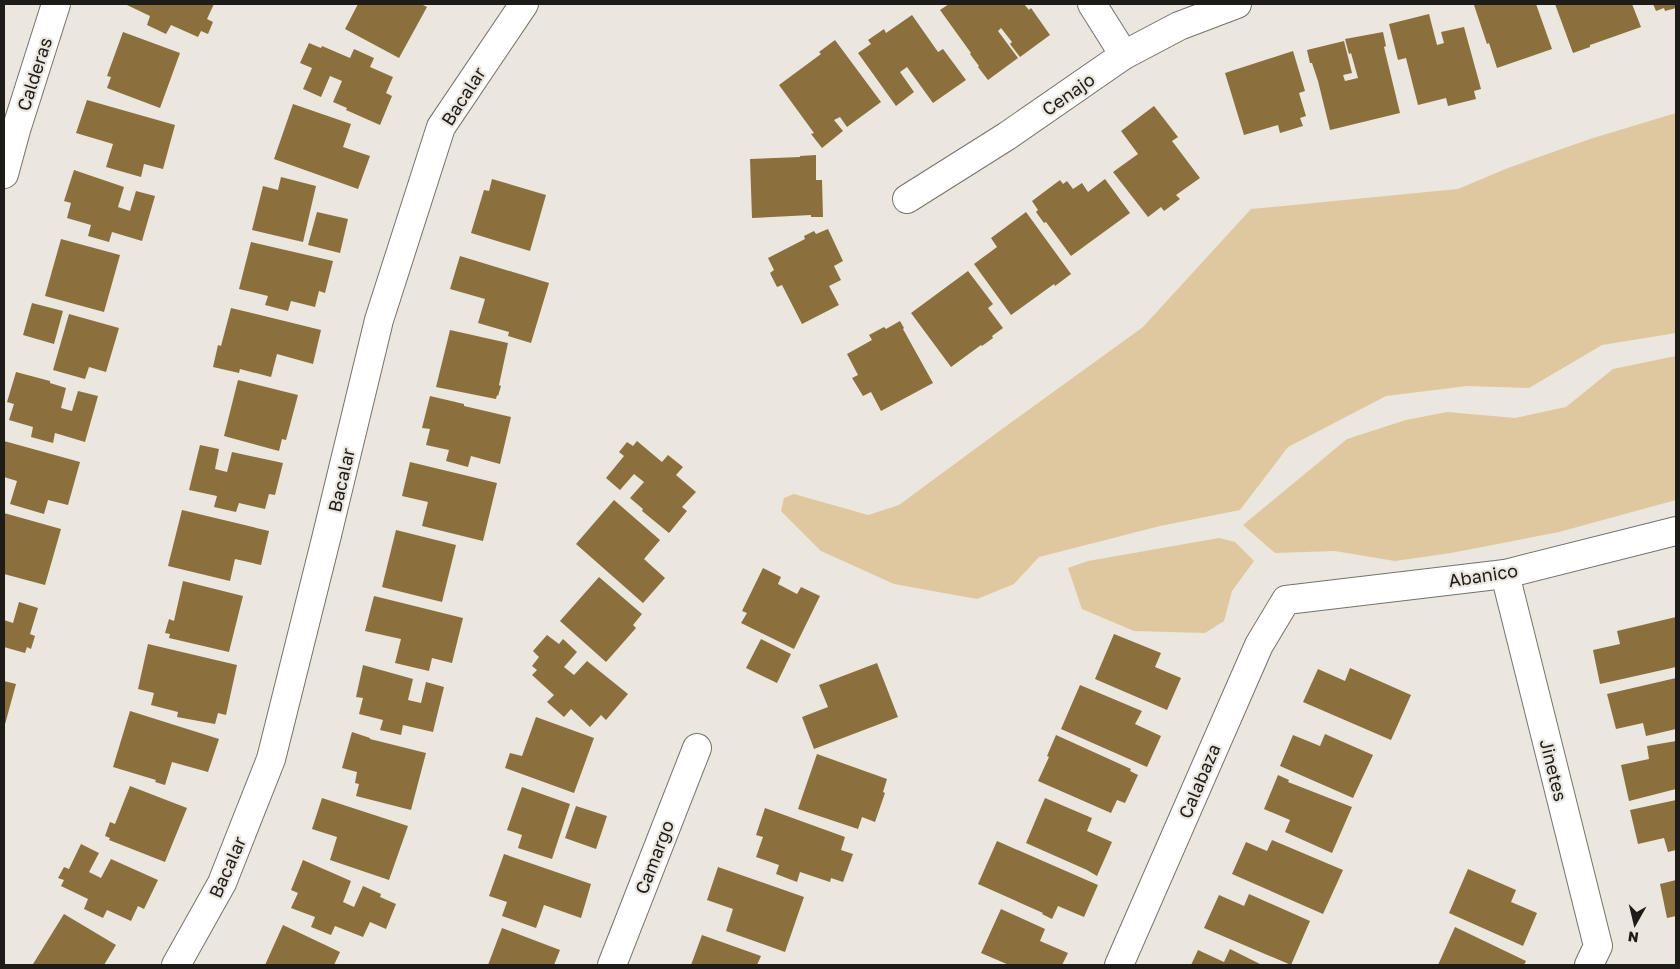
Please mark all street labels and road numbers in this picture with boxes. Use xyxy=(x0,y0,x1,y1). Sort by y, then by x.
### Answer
street label: Calderas xyxy=(12,34,56,114)
street label: Bacalar xyxy=(436,63,490,129)
street label: Cenajo xyxy=(1037,68,1099,120)
street label: Bacalar xyxy=(323,446,359,514)
street label: Abanico xyxy=(1447,559,1519,591)
street label: Jinetes xyxy=(1536,737,1572,803)
street label: Calabaza xyxy=(1173,740,1225,822)
street label: Camargo xyxy=(630,817,678,897)
street label: Bacalar xyxy=(204,833,250,901)

